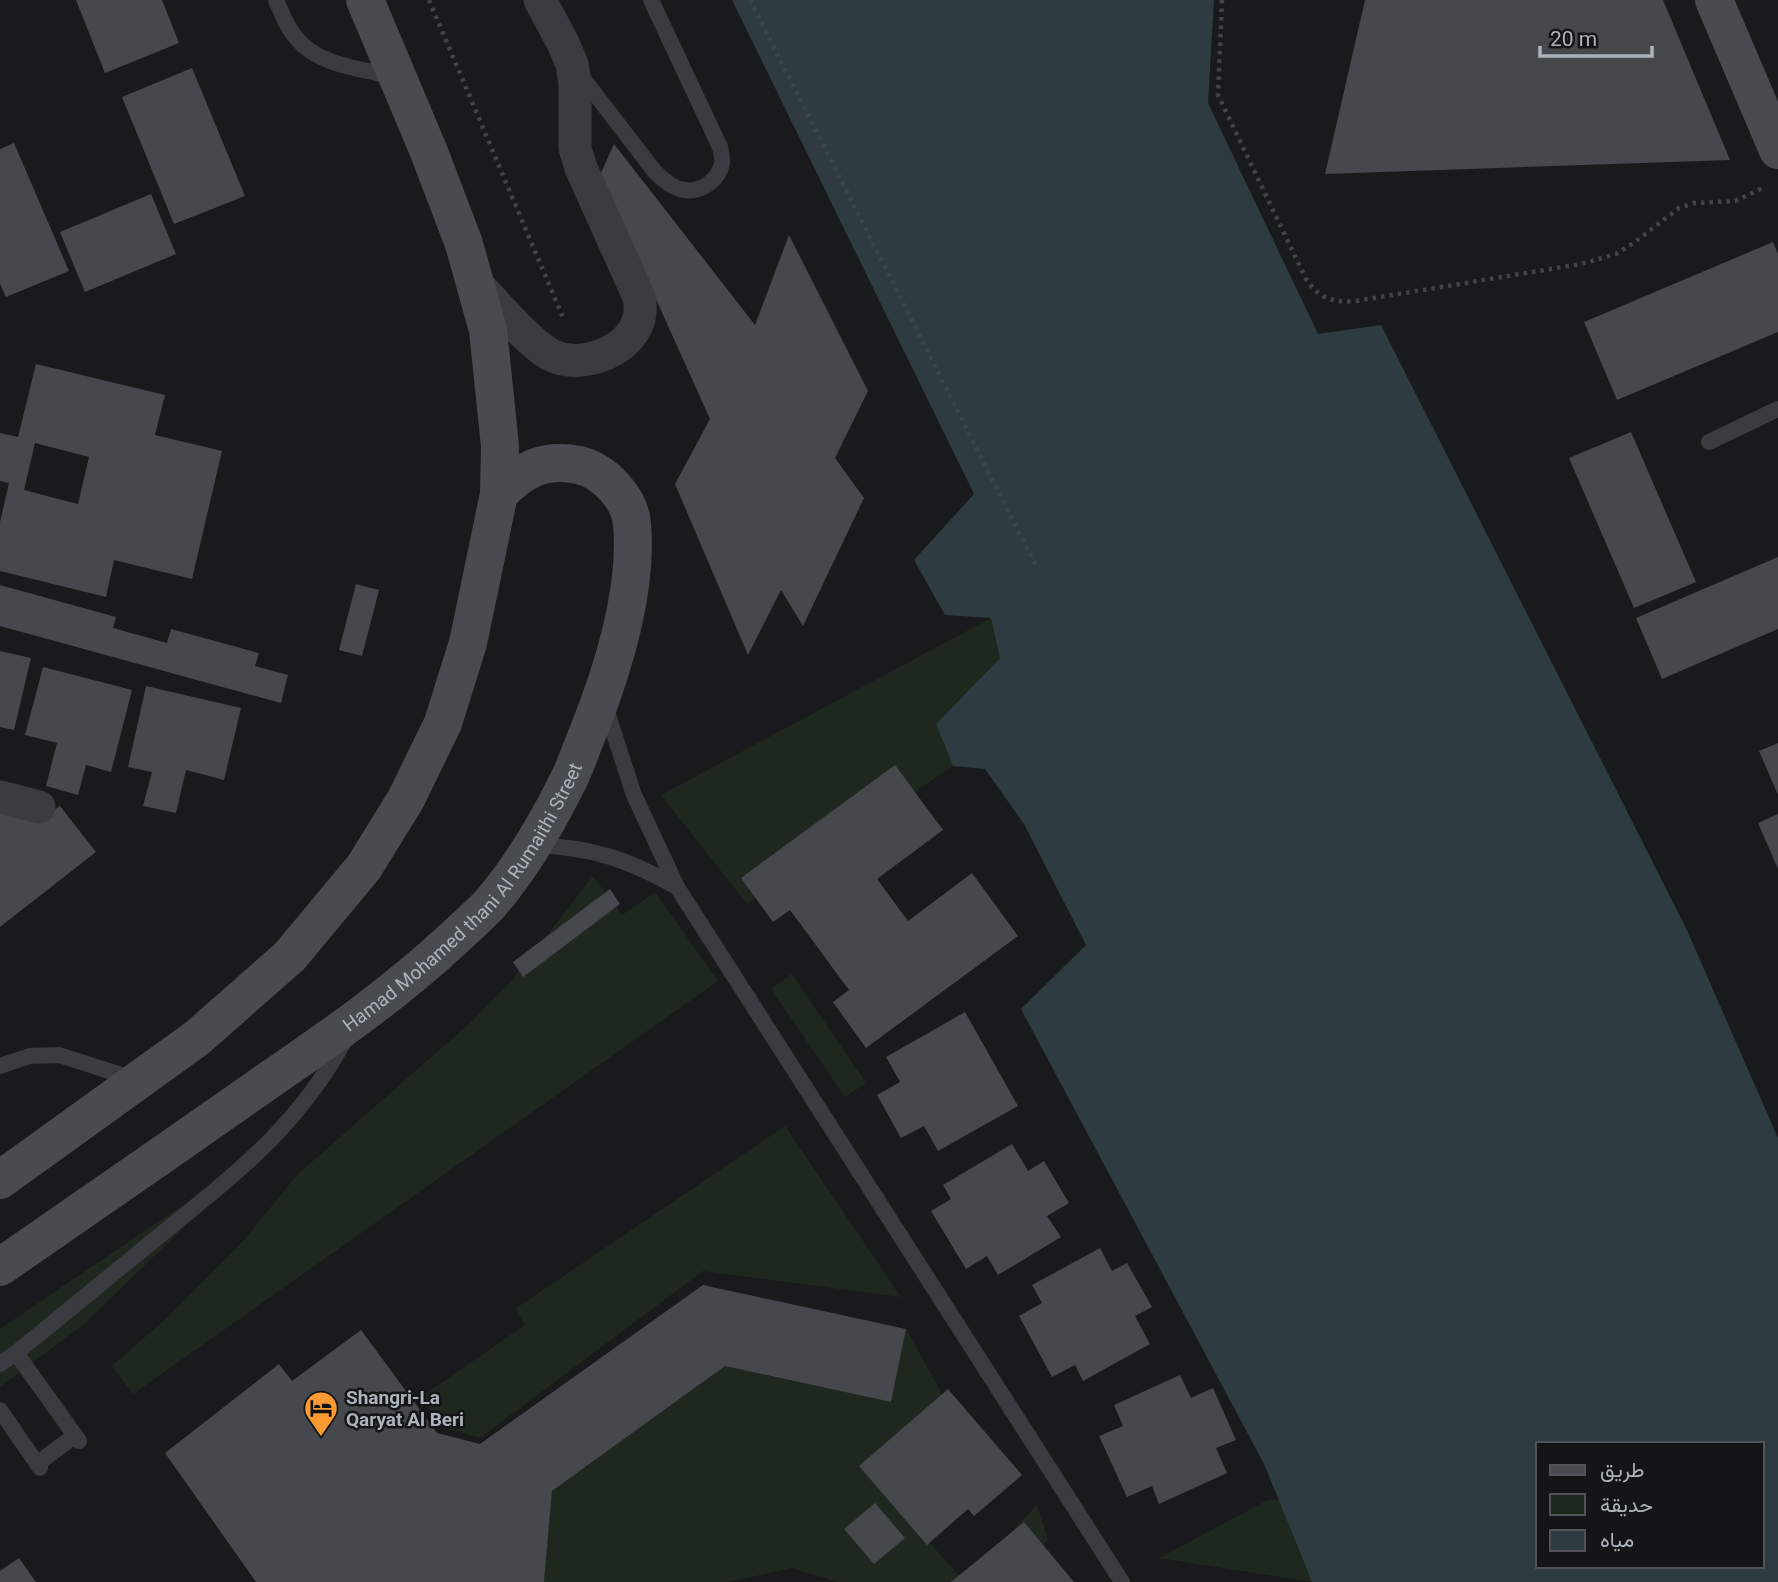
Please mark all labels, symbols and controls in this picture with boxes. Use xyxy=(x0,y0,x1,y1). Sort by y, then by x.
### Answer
scale bar xyxy=(1540,14,1652,58)
text: 20 m xyxy=(1550,27,1597,51)
street label: Hamad Mohamed thani Al Rumaithi Street xyxy=(338,759,587,1036)
place label: Shangri-La Qaryat Al Beri xyxy=(346,1386,464,1431)
hotel icon: Shangri-La Qaryat Al Beri xyxy=(302,1389,340,1438)
legend xyxy=(1536,1442,1764,1568)
text: طريق xyxy=(1600,1458,1645,1483)
text: حديقة xyxy=(1600,1493,1653,1517)
text: مياه xyxy=(1600,1528,1634,1552)

